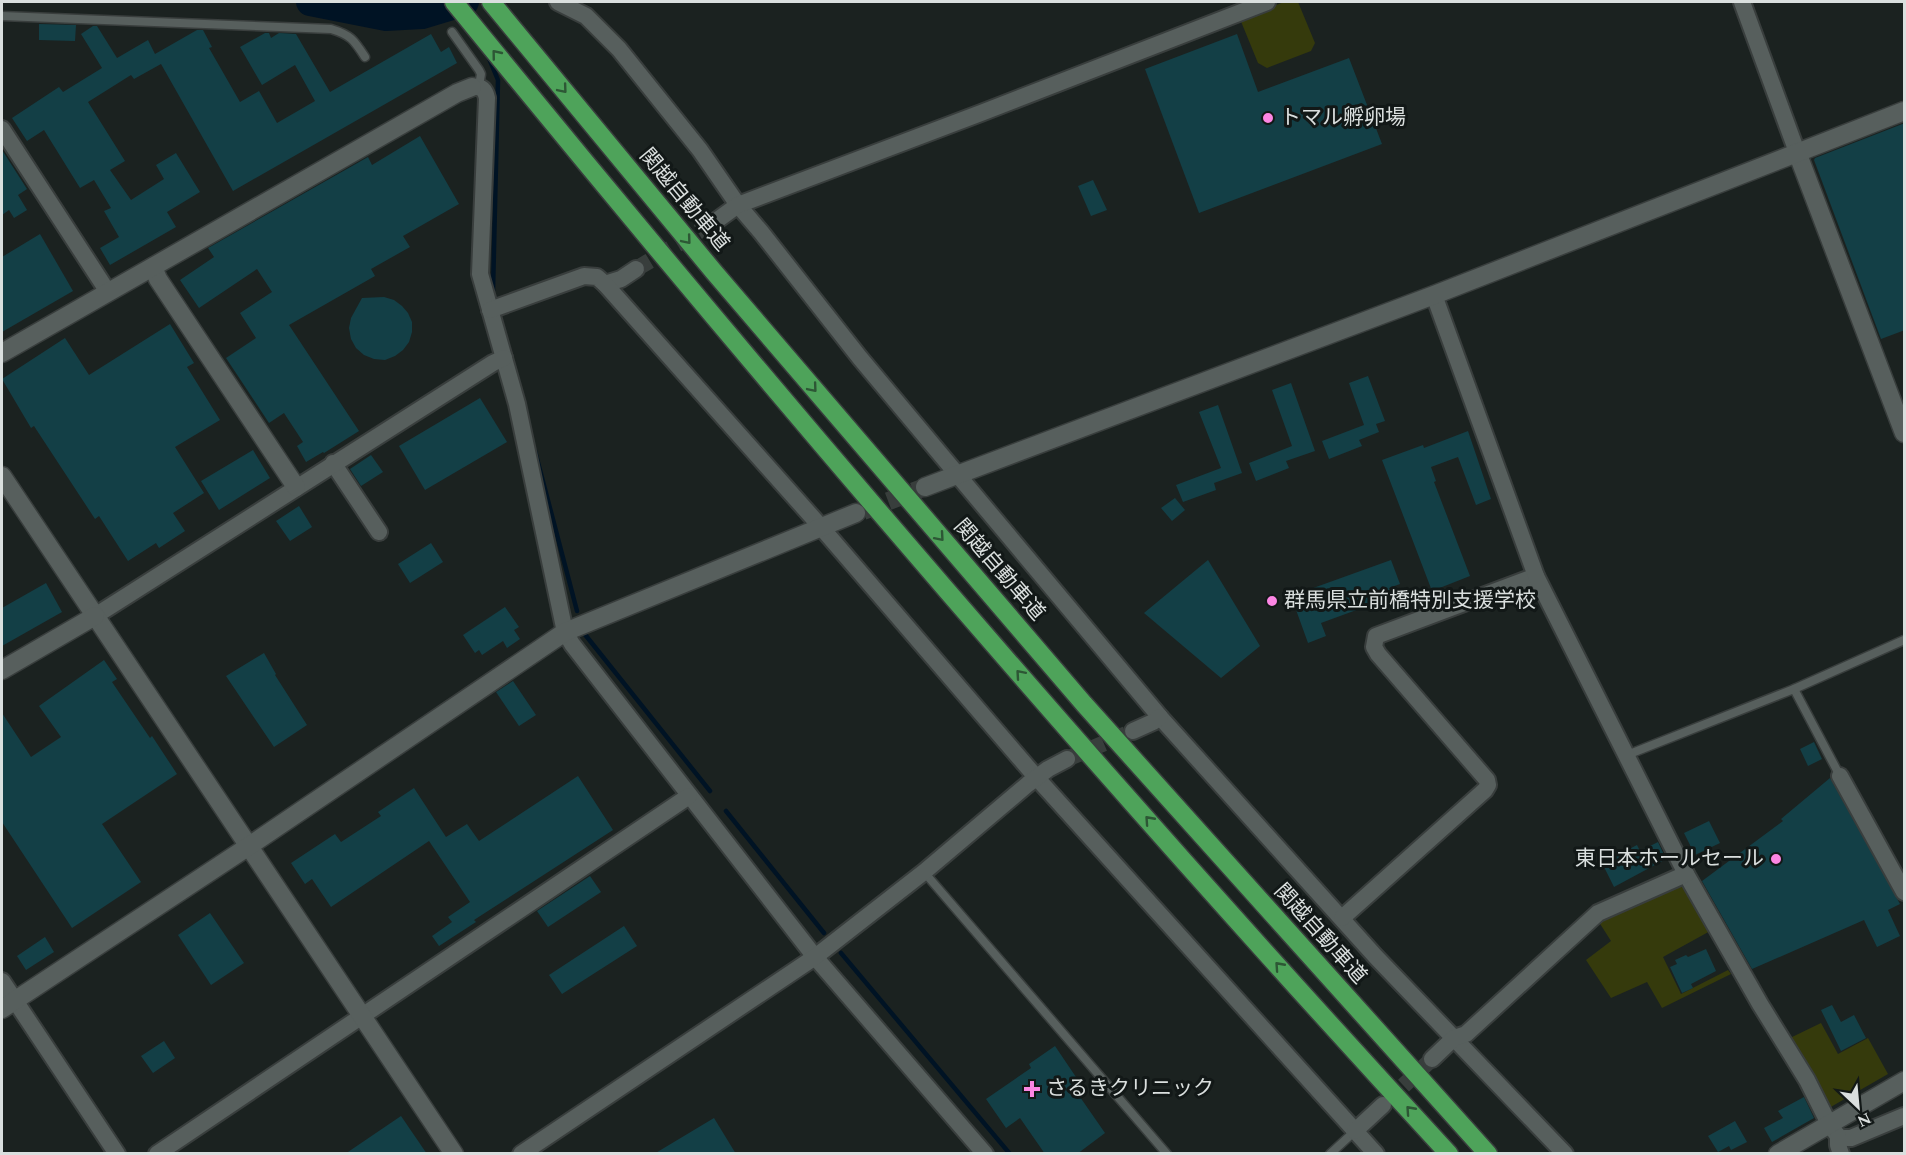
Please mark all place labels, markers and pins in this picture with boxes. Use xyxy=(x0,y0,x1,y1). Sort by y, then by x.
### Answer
place label: トマル孵卵場 xyxy=(1280,102,1406,134)
marker: トマル孵卵場 xyxy=(1261,111,1275,125)
place label: 群馬県立前橋特別支援学校 xyxy=(1284,585,1536,617)
marker: 群馬県立前橋特別支援学校 xyxy=(1265,594,1279,608)
place label: 東日本ホールセール xyxy=(1575,843,1764,875)
marker: 東日本ホールセール xyxy=(1769,852,1783,866)
place label: さるきクリニック xyxy=(1046,1073,1214,1105)
marker: さるきクリニック xyxy=(1023,1080,1041,1098)

